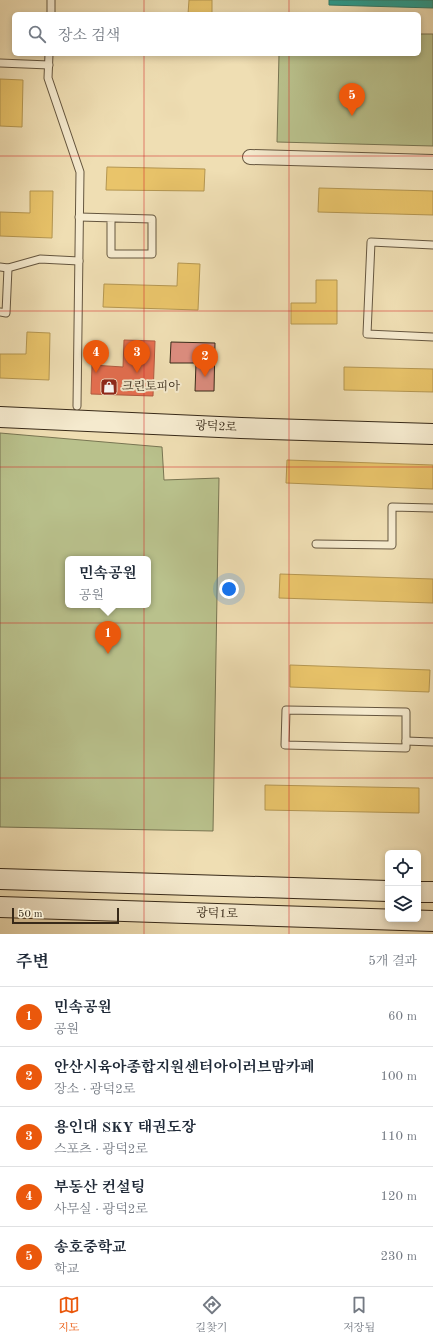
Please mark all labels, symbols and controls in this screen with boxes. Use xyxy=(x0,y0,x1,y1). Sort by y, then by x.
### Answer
search box xyxy=(12,12,421,56)
icon: search xyxy=(26,23,48,45)
text: 장소 검색 xyxy=(58,29,120,44)
pin: 5 xyxy=(339,83,365,116)
pin: 4 xyxy=(83,340,109,373)
pin: 3 xyxy=(124,340,150,373)
pin: 2 xyxy=(192,344,218,377)
shop icon: 크린토피아 xyxy=(99,377,119,397)
place label: 크린토피아 xyxy=(122,380,180,393)
street label: 광덕2로 xyxy=(195,419,238,434)
popup xyxy=(65,556,151,608)
text: 민속공원 xyxy=(79,567,137,582)
your location xyxy=(219,579,239,599)
text: 공원 xyxy=(79,589,104,602)
pin: 1 xyxy=(95,621,121,654)
map controls xyxy=(385,850,421,922)
button: locate xyxy=(385,850,421,886)
button: layers xyxy=(385,886,421,922)
scale bar xyxy=(12,906,119,925)
street label: 광덕1로 xyxy=(196,906,239,921)
text: 50 m xyxy=(18,909,43,920)
text: 주변 xyxy=(16,954,49,971)
text: 5개 결과 xyxy=(368,955,417,968)
text: 민속공원 xyxy=(54,1001,112,1016)
text: 1 xyxy=(25,1010,33,1023)
text: 60 m xyxy=(388,1010,417,1023)
text: 공원 xyxy=(54,1023,79,1036)
text: 안산시육아종합지원센터아이러브맘카페 xyxy=(54,1061,315,1076)
text: 2 xyxy=(25,1070,33,1083)
text: 100 m xyxy=(380,1070,417,1083)
text: 장소 · 광덕2로 xyxy=(54,1083,135,1096)
text: 용인대 SKY 태권도장 xyxy=(54,1121,196,1136)
text: 3 xyxy=(25,1130,33,1143)
text: 110 m xyxy=(380,1130,417,1143)
text: 스포츠 · 광덕2로 xyxy=(54,1143,148,1156)
text: 부동산 컨설팅 xyxy=(54,1181,145,1196)
text: 4 xyxy=(25,1190,33,1203)
text: 120 m xyxy=(380,1190,417,1203)
text: 사무실 · 광덕2로 xyxy=(54,1203,148,1216)
text: 송호중학교 xyxy=(54,1241,126,1256)
text: 5 xyxy=(25,1250,33,1263)
text: 230 m xyxy=(380,1250,417,1263)
text: 학교 xyxy=(54,1263,79,1276)
tab: 지도 xyxy=(58,1294,80,1336)
tab: 길찾기 xyxy=(196,1294,227,1336)
tab: 저장됨 xyxy=(343,1294,375,1336)

